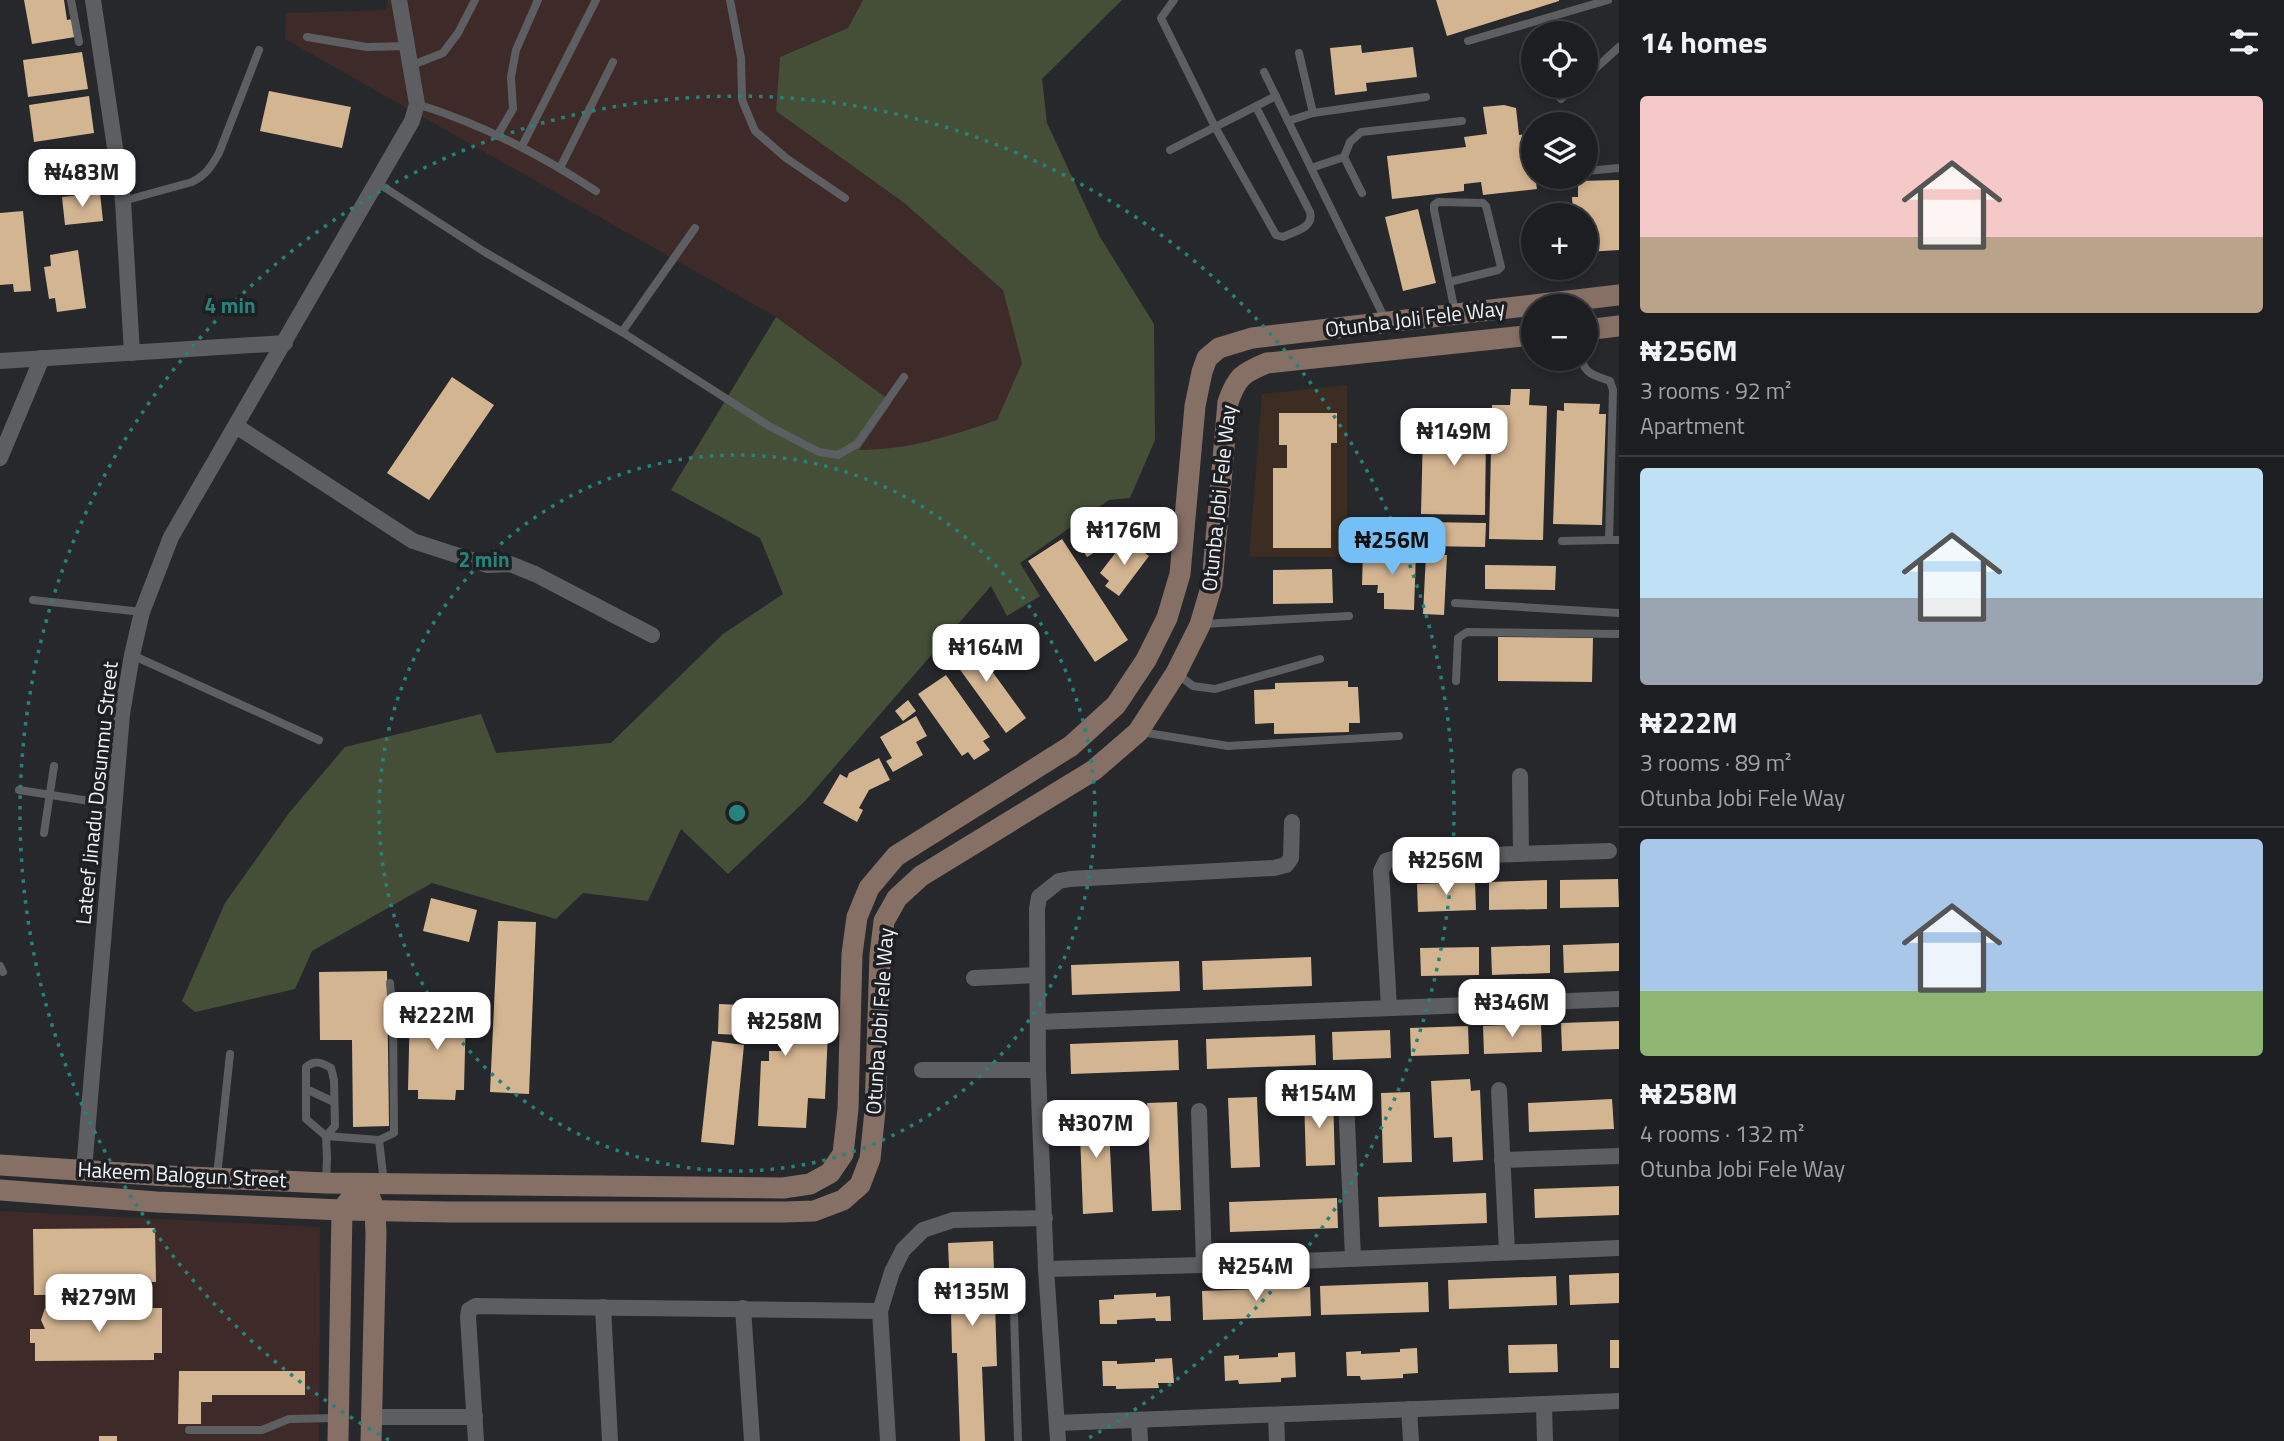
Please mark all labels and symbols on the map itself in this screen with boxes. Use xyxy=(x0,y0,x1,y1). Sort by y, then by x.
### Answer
pin: ₦483M xyxy=(33,150,131,209)
text: 4 min xyxy=(204,289,256,321)
street label: Otunba Joli Fele Way xyxy=(1323,291,1507,345)
street label: Otunba Jobi Fele Way xyxy=(1192,403,1244,593)
pin: ₦149M xyxy=(1405,408,1503,468)
pin: ₦176M xyxy=(1075,508,1173,567)
pin: ₦256M xyxy=(1343,518,1441,577)
text: 2 min xyxy=(458,543,510,575)
pin: ₦164M xyxy=(937,624,1035,684)
street label: Lateef Jinadu Dosunmu Street xyxy=(66,659,126,926)
centre of rings xyxy=(725,801,749,825)
pin: ₦256M xyxy=(1397,838,1495,897)
street label: Otunba Jobi Fele Way xyxy=(857,926,901,1116)
pin: ₦346M xyxy=(1463,979,1561,1039)
pin: ₦222M xyxy=(388,992,486,1052)
pin: ₦258M xyxy=(736,998,834,1058)
pin: ₦154M xyxy=(1270,1070,1368,1130)
pin: ₦307M xyxy=(1047,1100,1145,1160)
street label: Hakeem Balogun Street xyxy=(77,1153,288,1195)
pin: ₦254M xyxy=(1207,1244,1305,1303)
pin: ₦135M xyxy=(923,1268,1021,1328)
pin: ₦279M xyxy=(50,1274,148,1334)

